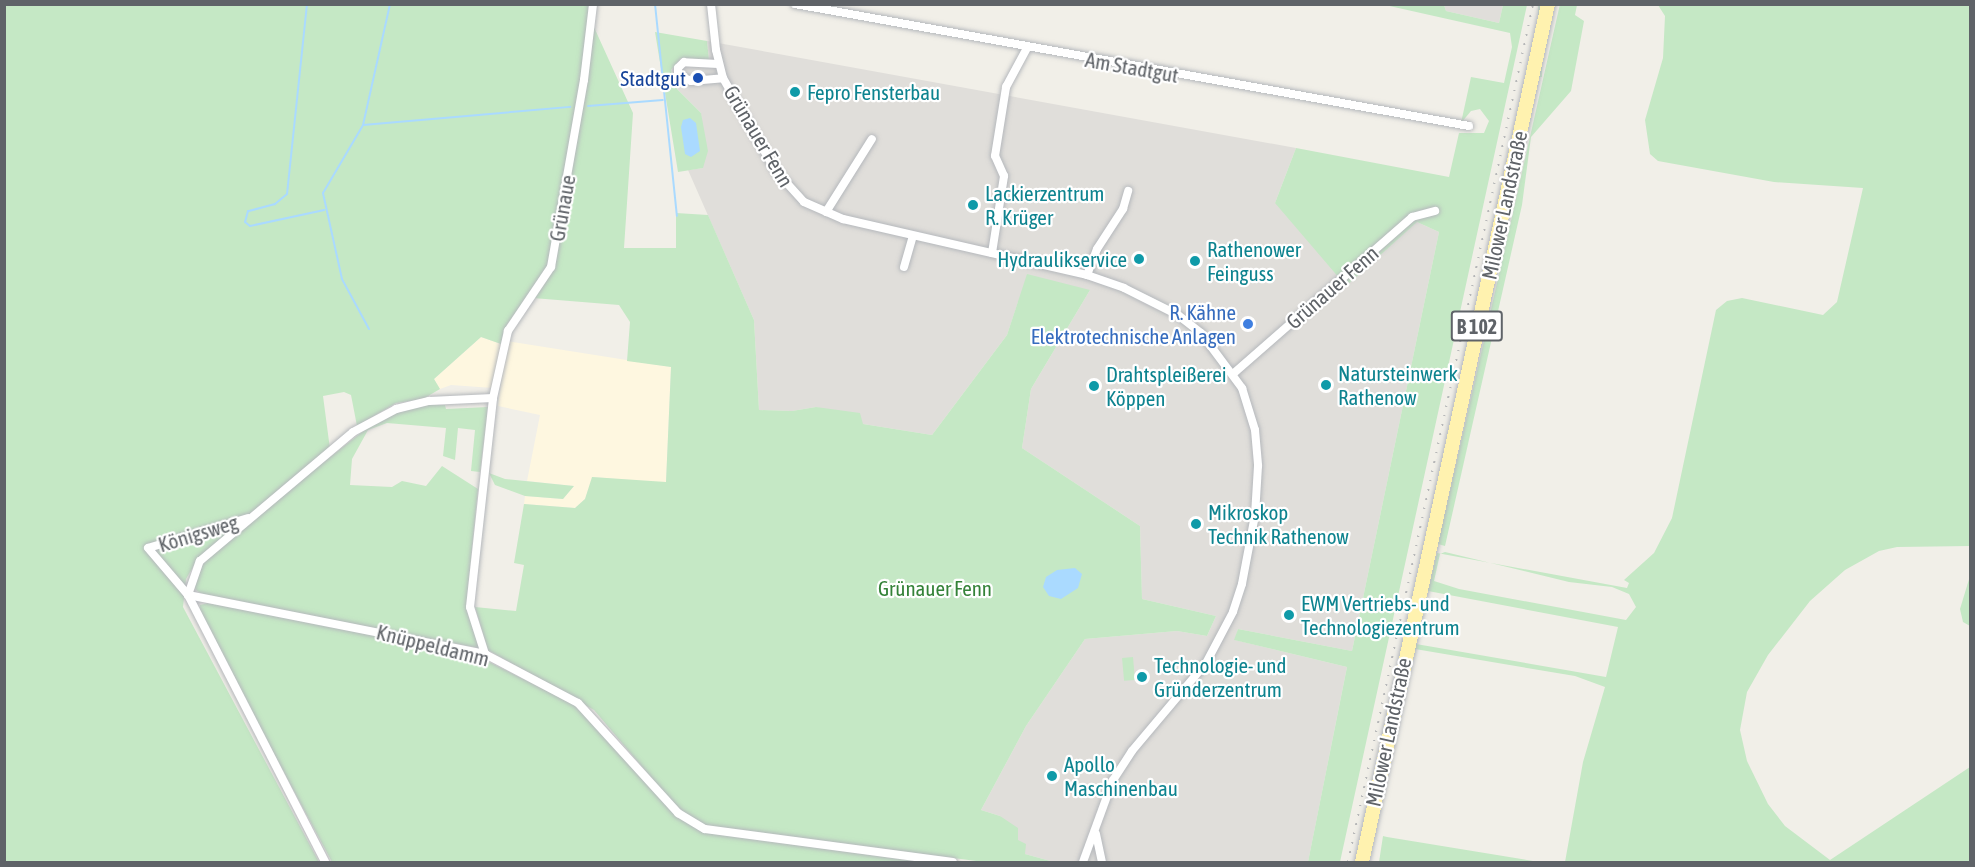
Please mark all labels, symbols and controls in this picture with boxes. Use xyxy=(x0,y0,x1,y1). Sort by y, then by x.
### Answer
street label: Am Stadtgut xyxy=(1083,46,1181,88)
place label: Stadtgut xyxy=(620,65,686,91)
marker: Stadtgut xyxy=(691,71,705,85)
place label: Fepro Fensterbau xyxy=(807,79,940,105)
street label: Grünauer Fenn xyxy=(719,81,799,191)
marker: Fepro Fensterbau xyxy=(788,85,802,99)
street label: Milower Landstraße xyxy=(1476,128,1532,282)
street label: Grünaue xyxy=(544,173,580,243)
place label: Lackierzentrum R. Krüger xyxy=(985,180,1104,230)
marker: Lackierzentrum R. Krüger xyxy=(966,198,980,212)
place label: Rathenower Feinguss xyxy=(1207,236,1301,286)
street label: Grünauer Fenn xyxy=(1281,240,1383,334)
place label: Hydraulikservice xyxy=(997,246,1127,272)
marker: Hydraulikservice xyxy=(1132,252,1146,266)
marker: Rathenower Feinguss xyxy=(1188,254,1202,268)
place label: R. Kähne Elektrotechnische Anlagen xyxy=(1031,299,1236,349)
road number: B 102 xyxy=(1450,309,1504,343)
marker: R. Kähne Elektrotechnische Anlagen xyxy=(1241,317,1255,331)
place label: Natursteinwerk Rathenow xyxy=(1338,360,1458,410)
place label: Drahtspleißerei Köppen xyxy=(1106,361,1227,411)
marker: Natursteinwerk Rathenow xyxy=(1319,378,1333,392)
marker: Drahtspleißerei Köppen xyxy=(1087,379,1101,393)
place label: Mikroskop Technik Rathenow xyxy=(1208,499,1349,549)
street label: Königsweg xyxy=(155,509,241,557)
marker: Mikroskop Technik Rathenow xyxy=(1189,517,1203,531)
park label: Grünauer Fenn xyxy=(878,575,992,601)
place label: EWM Vertriebs- und Technologiezentrum xyxy=(1301,590,1460,640)
marker: EWM Vertriebs- und Technologiezentrum xyxy=(1282,608,1296,622)
street label: Knüppeldamm xyxy=(374,619,492,671)
place label: Technologie- und Gründerzentrum xyxy=(1154,652,1286,702)
street label: Milower Landstraße xyxy=(1360,655,1416,809)
marker: Technologie- und Gründerzentrum xyxy=(1135,670,1149,684)
place label: Apollo Maschinenbau xyxy=(1064,751,1178,801)
marker: Apollo Maschinenbau xyxy=(1045,769,1059,783)

